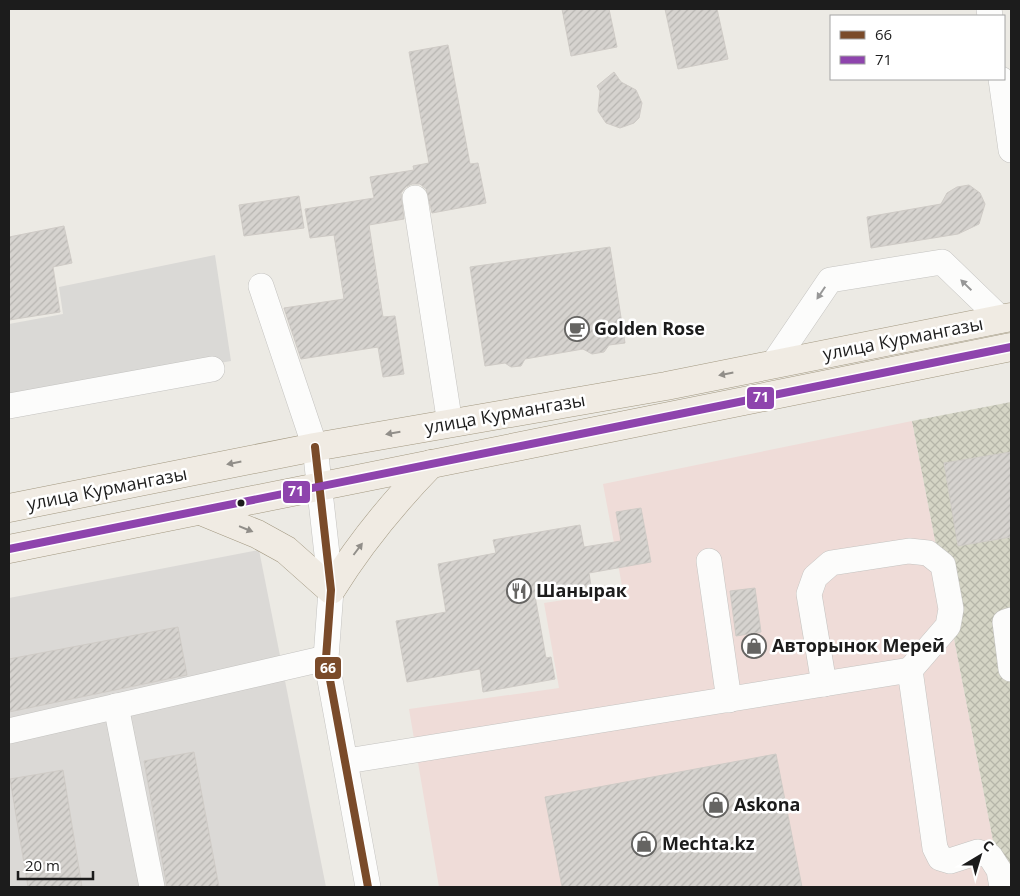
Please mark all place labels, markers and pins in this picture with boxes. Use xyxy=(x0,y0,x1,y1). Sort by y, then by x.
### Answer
cafe icon: Golden Rose xyxy=(564,316,590,342)
place label: Golden Rose xyxy=(594,316,705,340)
unlabelled marker xyxy=(236,498,246,508)
restaurant icon: Шанырак xyxy=(506,578,532,604)
place label: Шанырак xyxy=(536,578,628,602)
shop icon: Авторынок Мерей xyxy=(741,633,767,659)
place label: Авторынок Мерей xyxy=(772,633,945,657)
shop icon: Askona xyxy=(703,792,729,818)
place label: Askona xyxy=(734,792,800,816)
shop icon: Mechta.kz xyxy=(631,831,657,857)
place label: Mechta.kz xyxy=(662,831,755,855)

